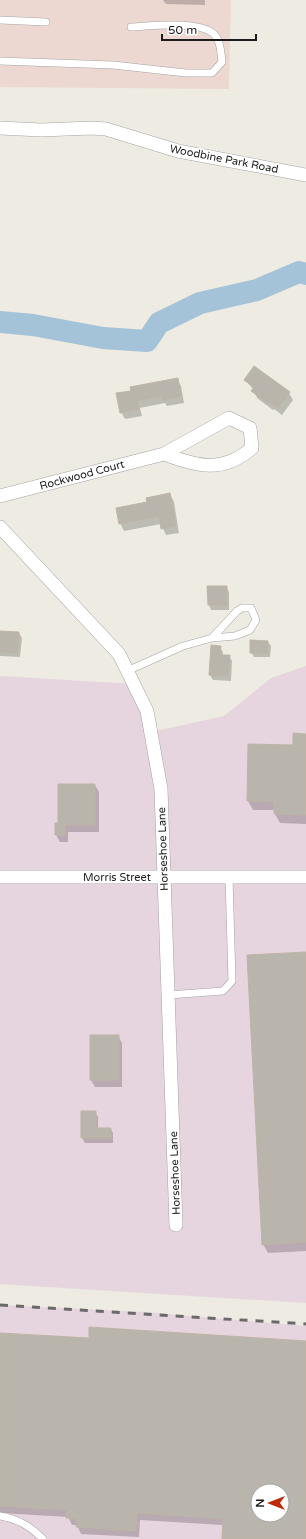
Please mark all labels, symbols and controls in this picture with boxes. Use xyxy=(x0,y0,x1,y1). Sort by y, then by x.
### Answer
scale bar xyxy=(162,16,256,42)
text: 50 m xyxy=(168,23,197,37)
street label: Woodbine Park Road xyxy=(169,142,279,176)
street label: Rockwood Court xyxy=(38,457,126,493)
street label: Horseshoe Lane xyxy=(155,807,171,891)
street label: Morris Street xyxy=(83,871,151,884)
street label: Horseshoe Lane xyxy=(167,1131,183,1215)
north arrow xyxy=(250,1483,290,1523)
text: N xyxy=(254,1499,267,1507)

